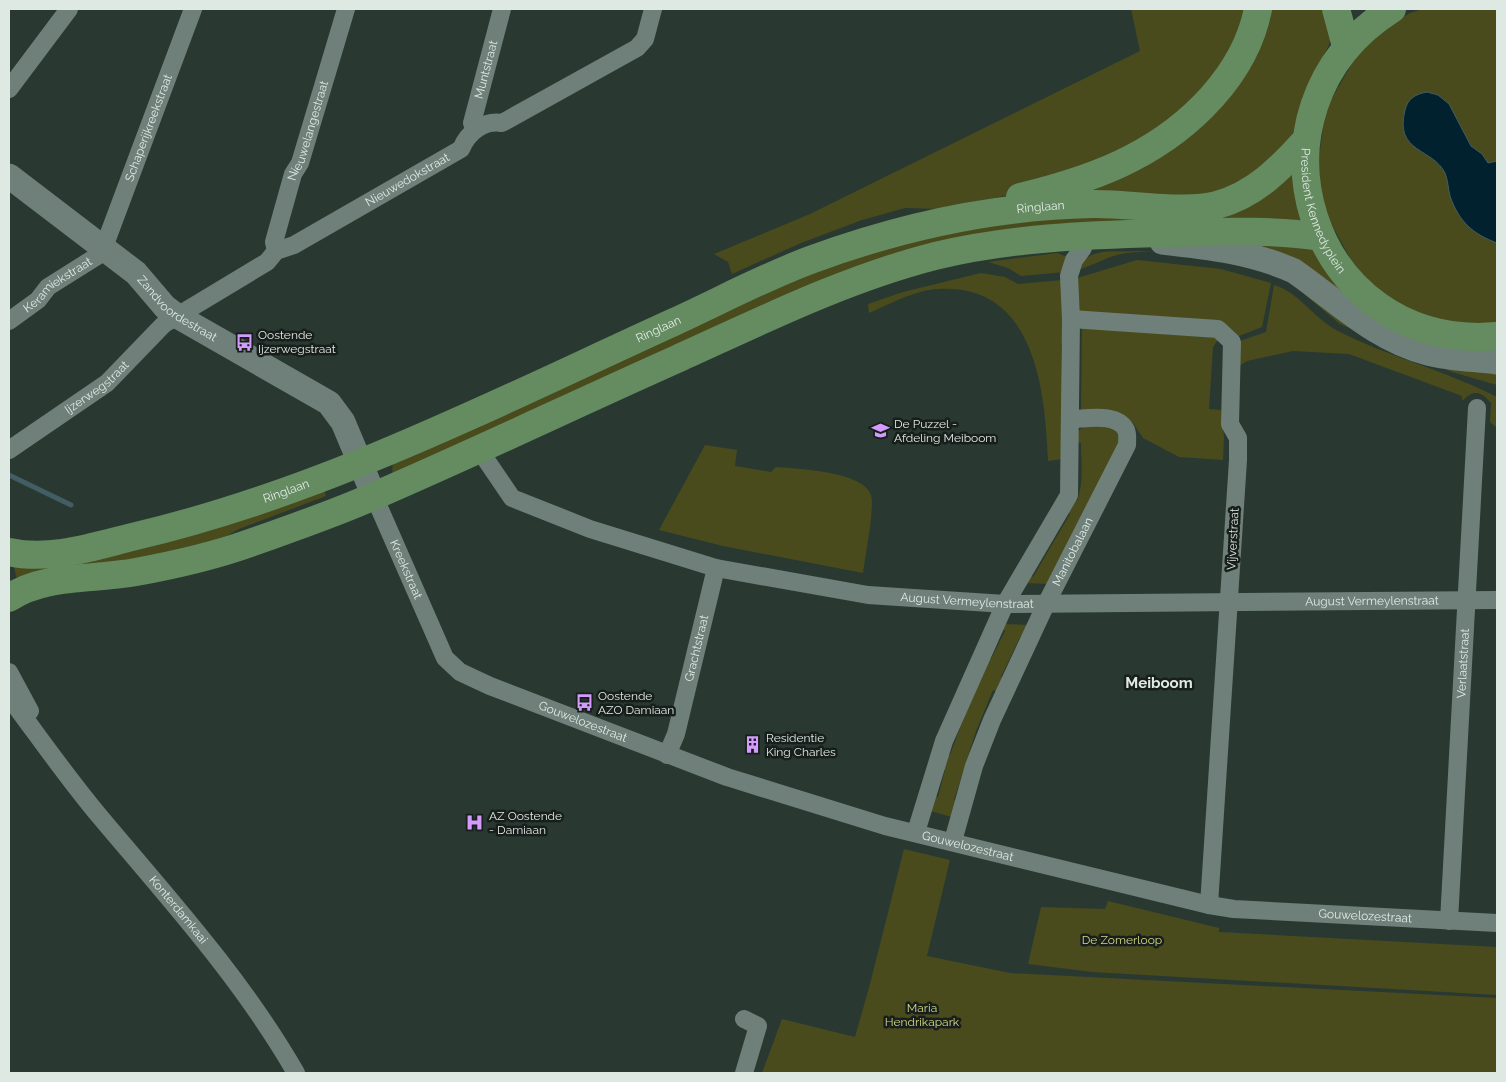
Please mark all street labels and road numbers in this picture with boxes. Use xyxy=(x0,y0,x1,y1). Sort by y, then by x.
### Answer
street label: Muntstraat xyxy=(472,39,500,100)
street label: Schaperijkreekstraat xyxy=(122,72,175,183)
street label: Nieuwelangestraat xyxy=(285,79,331,182)
street label: President Kennedyplein xyxy=(1298,148,1349,276)
street label: Nieuwedokstraat xyxy=(363,150,452,209)
street label: Ringlaan xyxy=(1016,198,1065,216)
street label: Keramiekstraat xyxy=(21,254,94,315)
street label: Zandvoordestraat xyxy=(134,273,219,344)
street label: Ringlaan xyxy=(634,313,683,346)
street label: Ijzerwegstraat xyxy=(62,358,132,417)
street label: Ringlaan xyxy=(261,476,311,506)
street label: Vijverstraat xyxy=(1224,508,1242,570)
street label: Manitobalaan xyxy=(1049,515,1096,588)
street label: Kreekstraat xyxy=(387,537,425,601)
street label: August Vermeylenstraat xyxy=(900,590,1034,611)
street label: August Vermeylenstraat xyxy=(1305,593,1439,609)
street label: Grachtstraat xyxy=(682,614,711,683)
street label: Verlaatstraat xyxy=(1454,628,1472,699)
street label: Gouwelozestraat xyxy=(537,698,629,745)
street label: Gouwelozestraat xyxy=(921,828,1015,864)
street label: Konterdamkaai xyxy=(146,873,210,946)
street label: Gouwelozestraat xyxy=(1318,907,1412,925)

